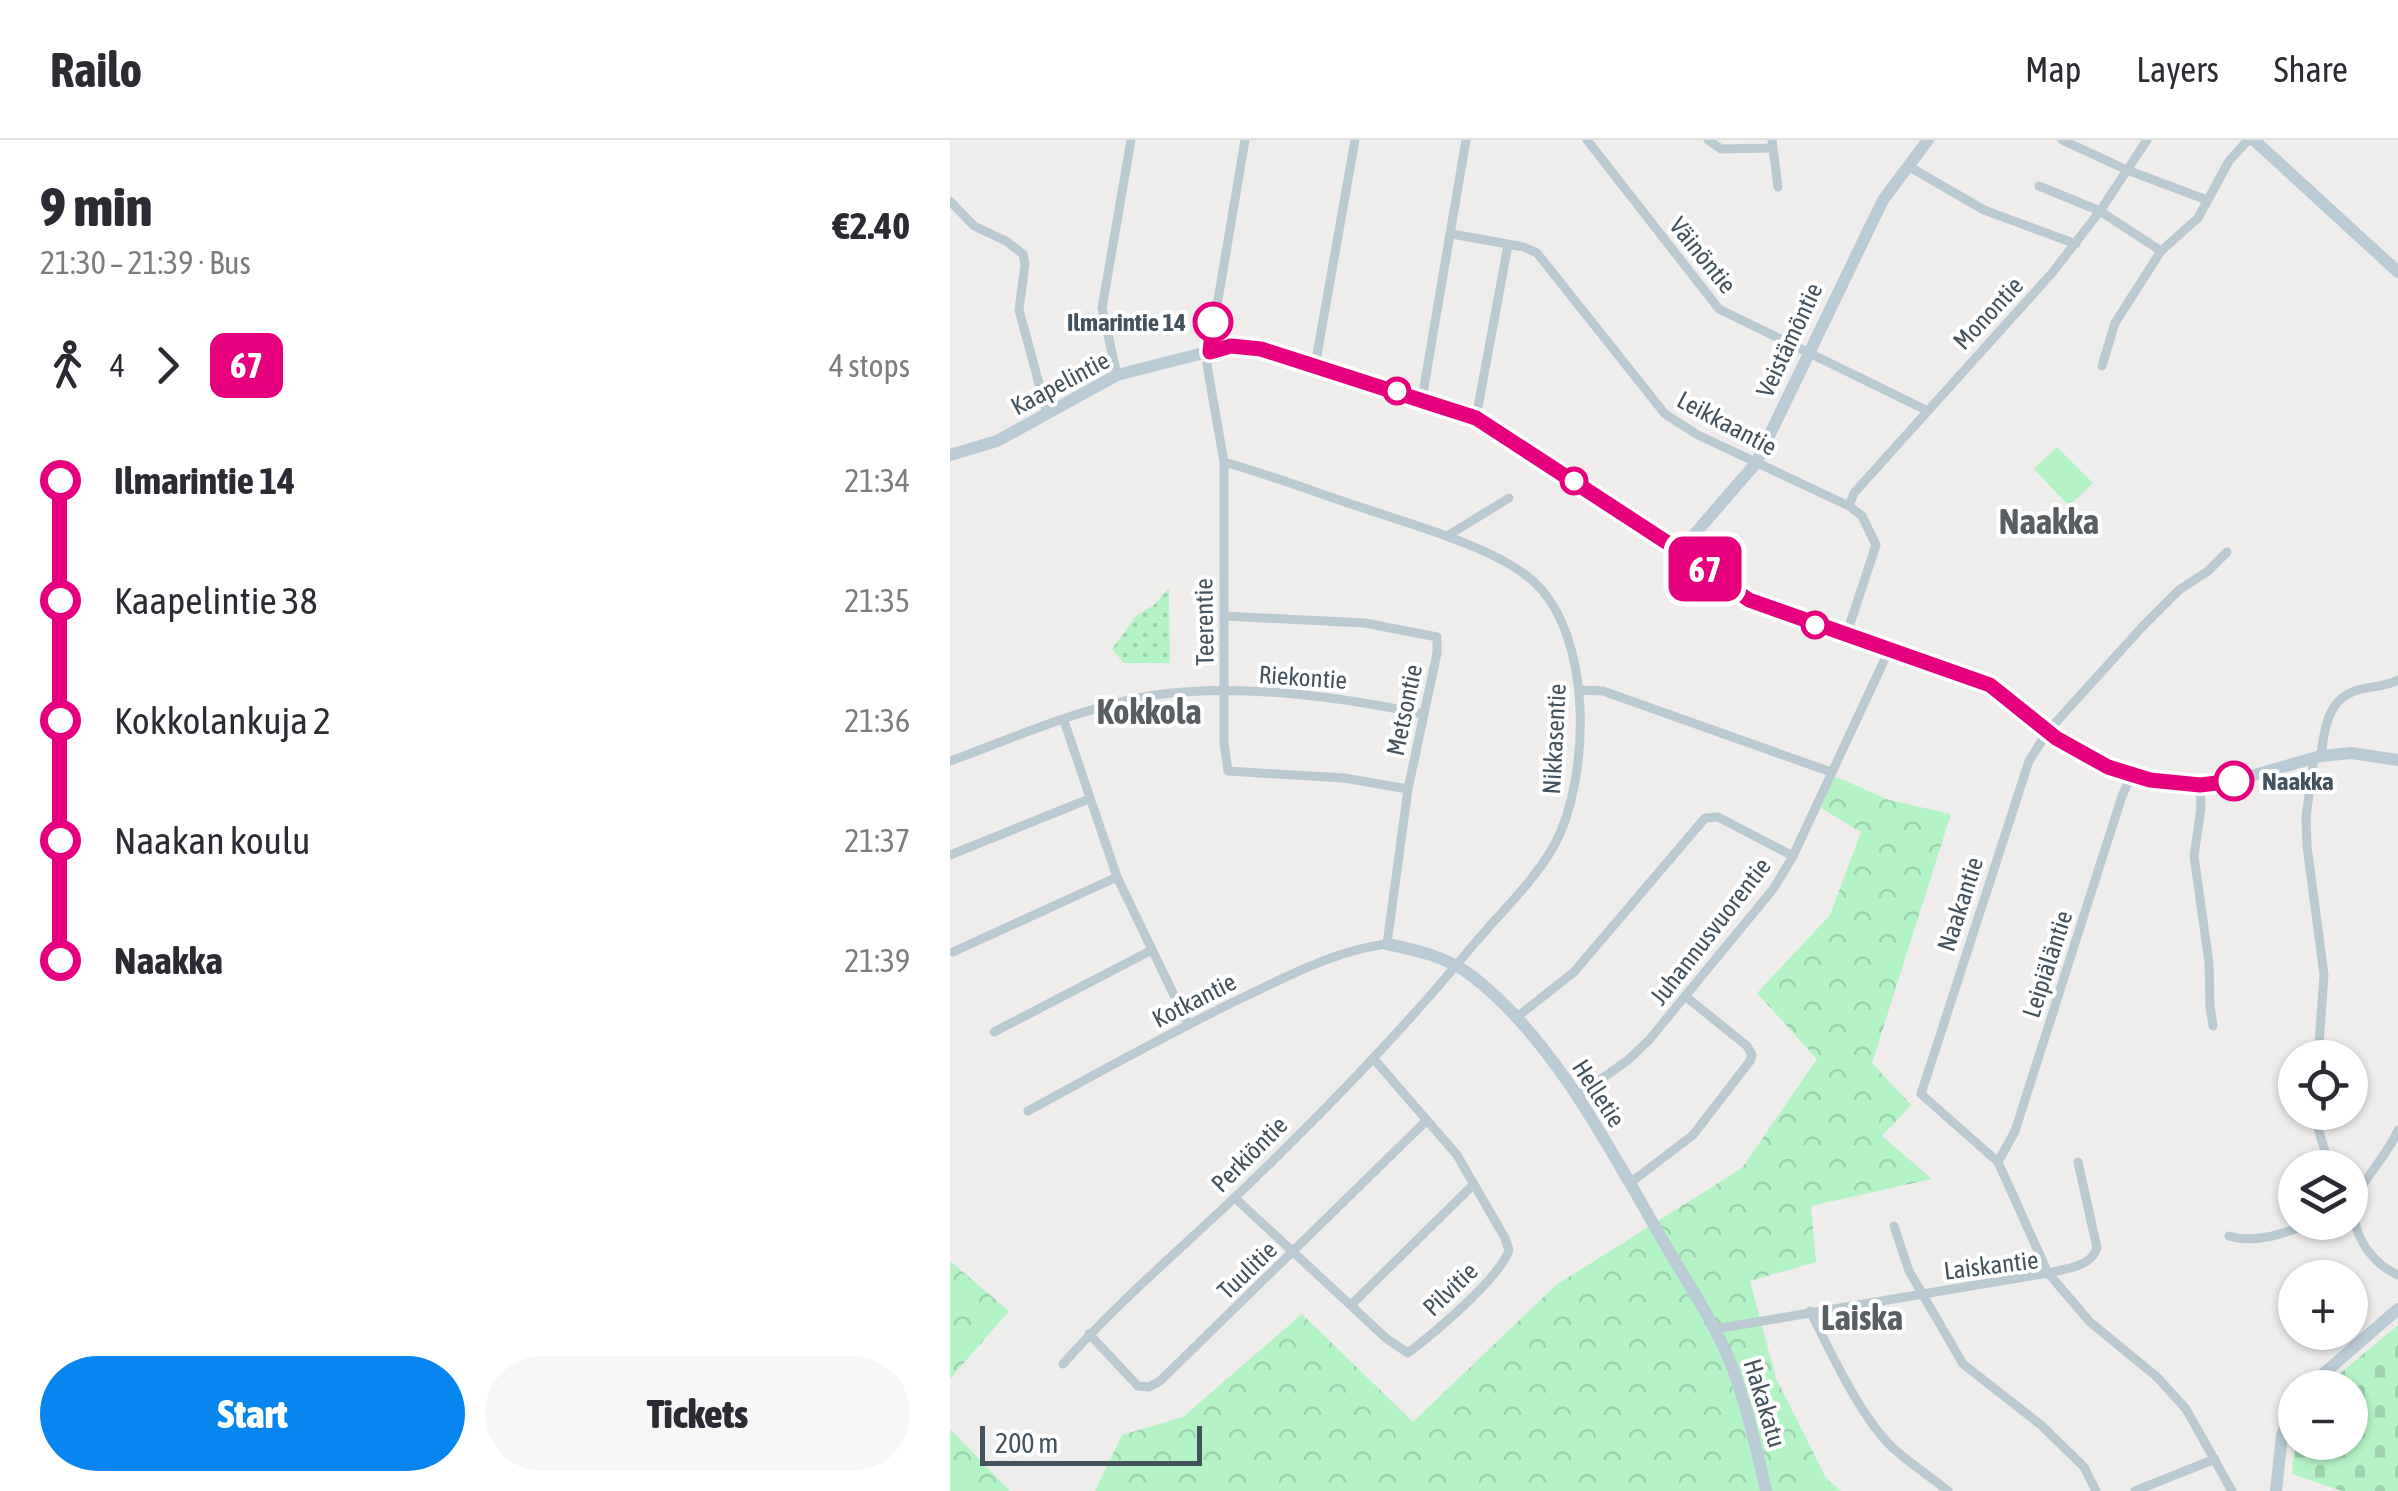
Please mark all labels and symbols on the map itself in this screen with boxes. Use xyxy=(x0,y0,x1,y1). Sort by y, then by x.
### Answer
street label: Väinöntie xyxy=(1664,212,1742,298)
street label: Monontie xyxy=(1947,271,2029,355)
street label: Veistämöntie xyxy=(1750,279,1828,401)
marker: Ilmarintie 14 xyxy=(1194,303,1232,341)
place label: Ilmarintie 14 xyxy=(1067,308,1186,336)
street label: Kaapelintie xyxy=(1006,346,1114,420)
unlabelled marker xyxy=(1384,378,1410,404)
street label: Leikkaantie xyxy=(1673,385,1781,461)
unlabelled marker xyxy=(1561,468,1587,494)
district label: Naakka xyxy=(1999,501,2099,541)
line badge: 67 xyxy=(1660,536,1750,602)
street label: Teerentie xyxy=(1189,578,1219,666)
unlabelled marker xyxy=(1802,612,1828,638)
street label: Riekontie xyxy=(1258,660,1348,694)
street label: Metsontie xyxy=(1381,662,1427,758)
street label: Nikkasentie xyxy=(1537,683,1571,795)
district label: Kokkola xyxy=(1096,691,1202,731)
marker: Naakka xyxy=(2215,762,2253,800)
place label: Naakka xyxy=(2262,767,2334,795)
street label: Juhannusvuorentie xyxy=(1644,852,1776,1010)
street label: Naakantie xyxy=(1932,854,1988,954)
street label: Leipiäläntie xyxy=(2017,907,2077,1021)
street label: Kotkantie xyxy=(1148,967,1240,1033)
street label: Helletie xyxy=(1567,1054,1631,1132)
street label: Perkiöntie xyxy=(1206,1111,1292,1197)
street label: Tuulitie xyxy=(1212,1235,1282,1305)
street label: Laiskantie xyxy=(1942,1245,2040,1285)
street label: Pilvitie xyxy=(1417,1257,1483,1321)
district label: Laiska xyxy=(1821,1297,1903,1337)
street label: Hakakatu xyxy=(1738,1356,1792,1450)
scale bar xyxy=(980,1421,1202,1466)

